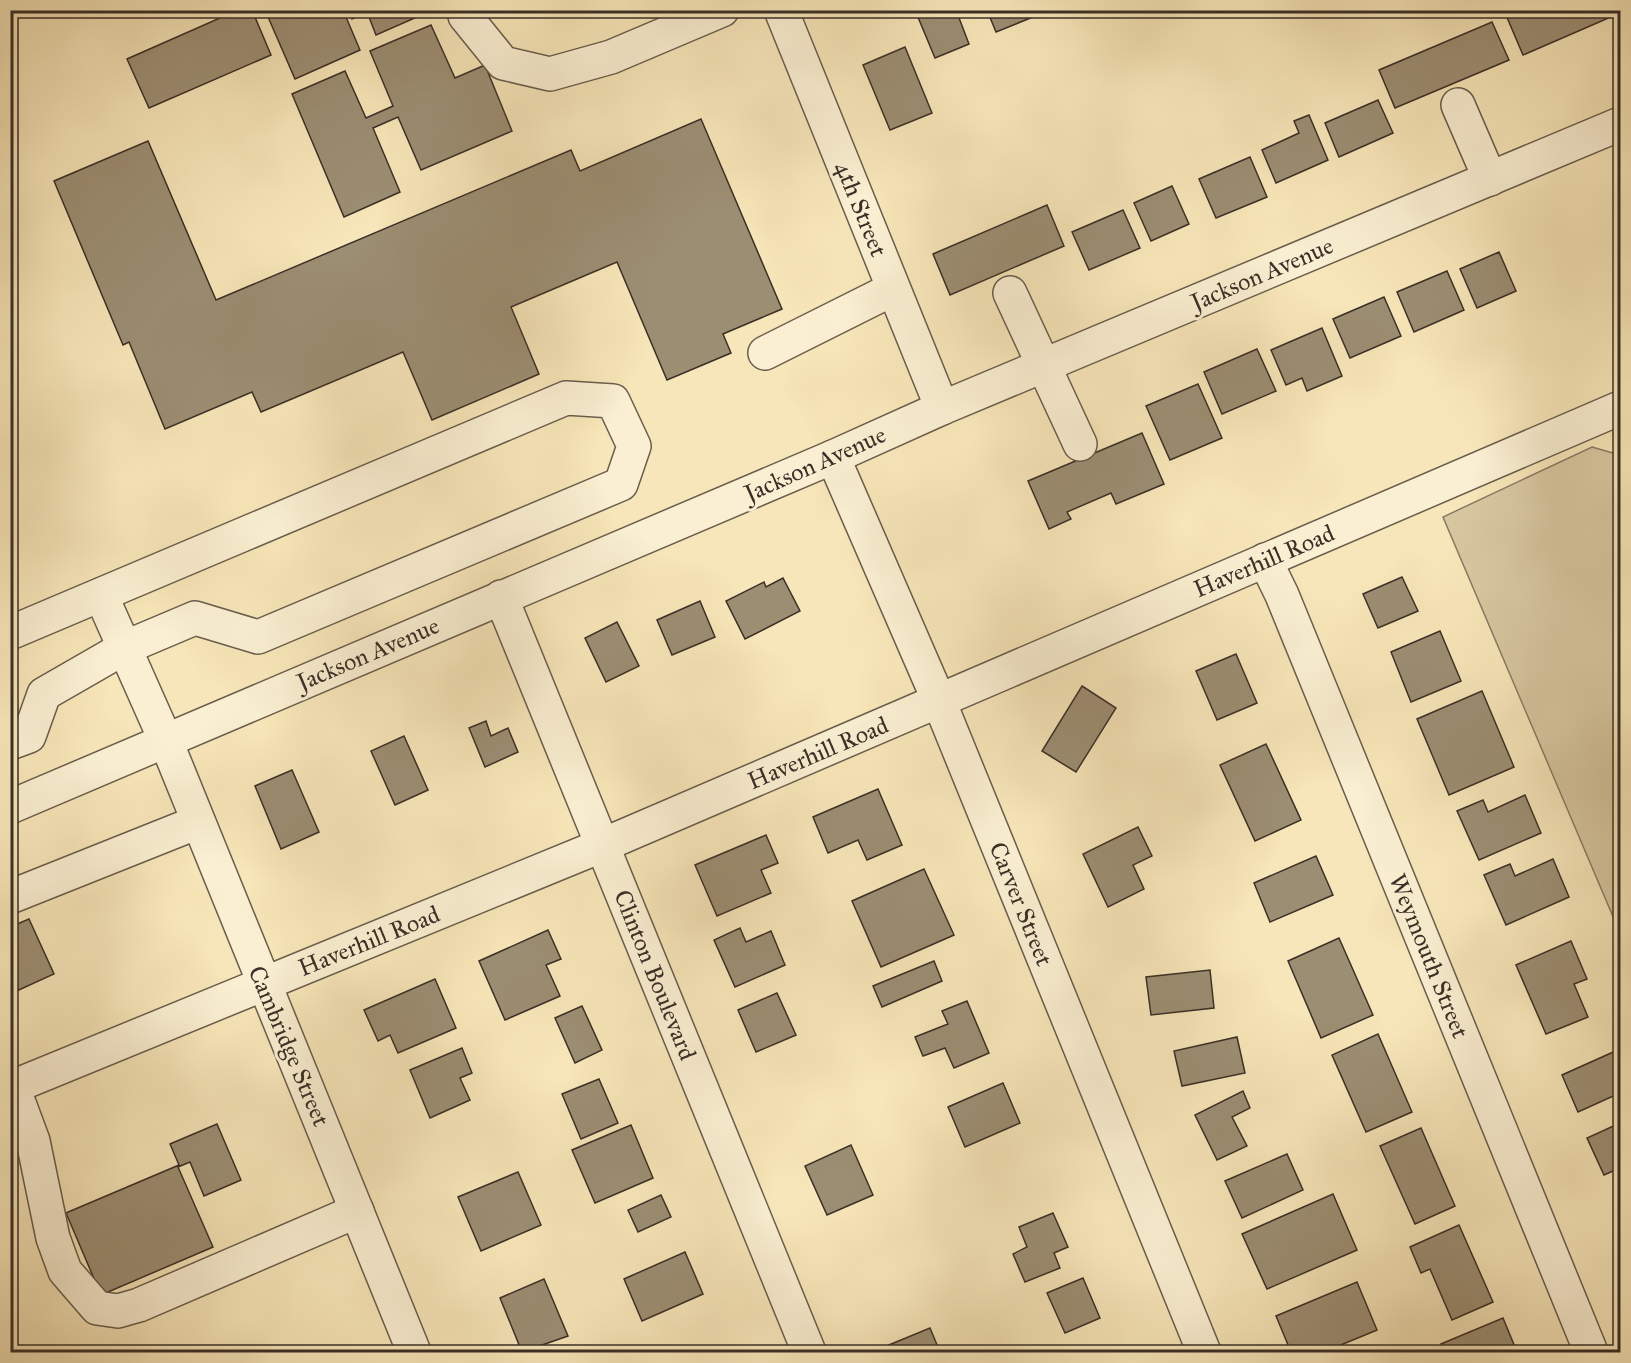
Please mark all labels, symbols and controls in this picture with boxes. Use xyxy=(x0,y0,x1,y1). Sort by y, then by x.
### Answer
street label: 4th Street xyxy=(828,157,894,261)
street label: Jackson Avenue xyxy=(1184,231,1338,319)
street label: Jackson Avenue xyxy=(737,419,890,510)
street label: Haverhill Road xyxy=(1189,518,1339,604)
street label: Jackson Avenue xyxy=(290,611,444,699)
street label: Haverhill Road xyxy=(743,710,893,796)
street label: Carver Street xyxy=(983,838,1060,971)
street label: Weymouth Street xyxy=(1382,869,1476,1043)
street label: Clinton Boulevard xyxy=(607,885,703,1065)
street label: Haverhill Road xyxy=(294,899,444,983)
street label: Cambridge Street xyxy=(242,961,337,1131)

